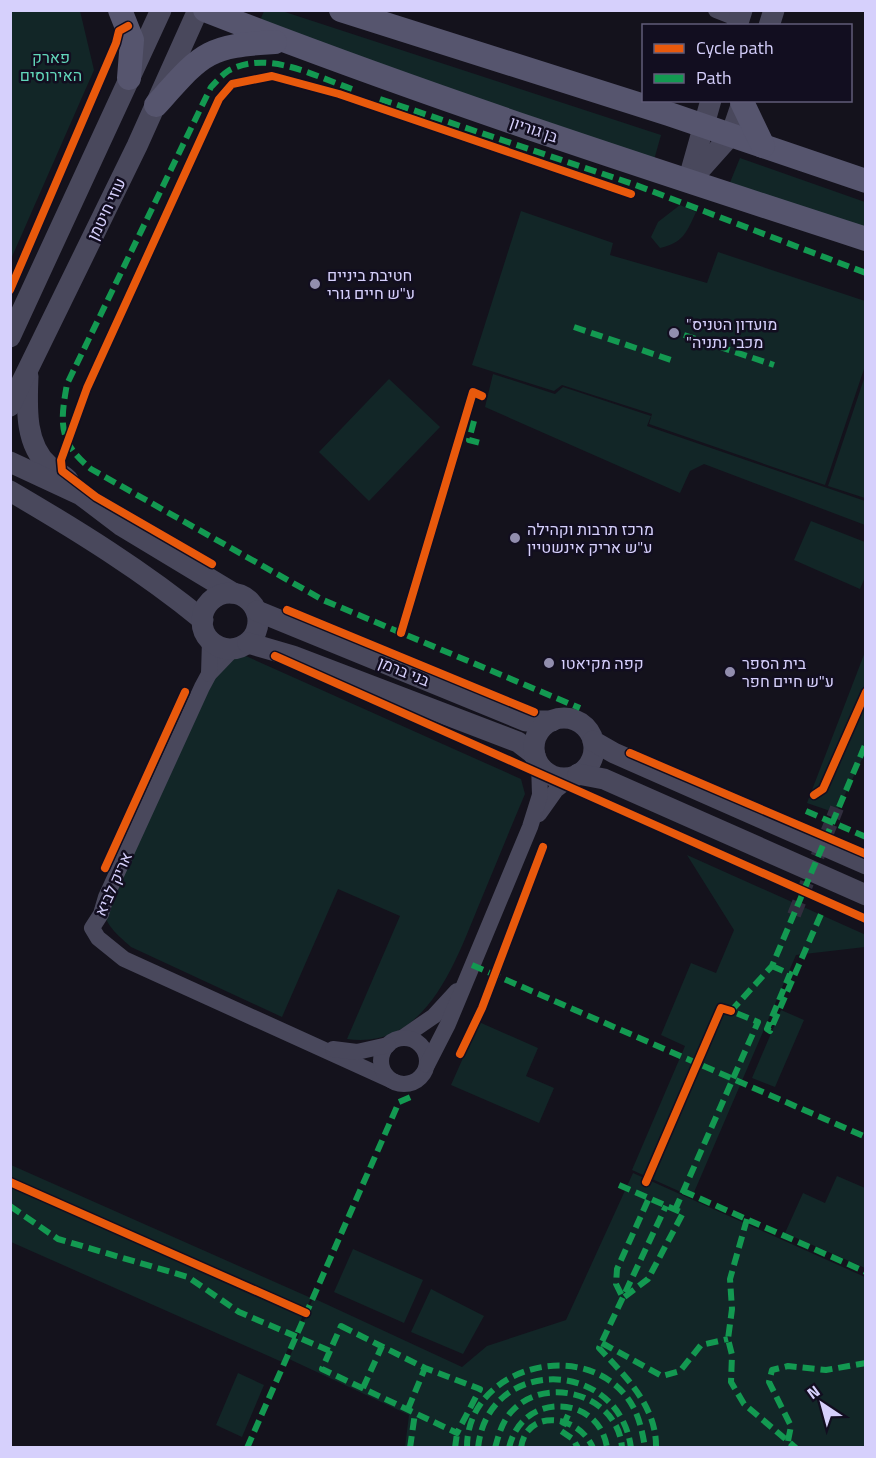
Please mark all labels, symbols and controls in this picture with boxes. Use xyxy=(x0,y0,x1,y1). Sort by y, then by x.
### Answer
legend xyxy=(642,24,852,102)
text: Cycle path xyxy=(696,34,774,61)
park label: פארק האירוסים xyxy=(20,45,82,87)
text: Path xyxy=(696,64,732,91)
street label: בן גוריון xyxy=(507,110,562,149)
street label: עוזי חיטמן xyxy=(80,174,132,244)
place label: חטיבת ביניים ע"ש חיים גורי xyxy=(327,263,415,305)
marker: חטיבת ביניים ע"ש חיים גורי xyxy=(308,277,322,291)
place label: "מועדון הטניס "מכבי נתניה xyxy=(686,312,777,354)
marker: "מועדון הטניס "מכבי נתניה xyxy=(667,326,681,340)
place label: מרכז תרבות וקהילה ע"ש אריק אינשטיין xyxy=(527,517,654,559)
marker: מרכז תרבות וקהילה ע"ש אריק אינשטיין xyxy=(508,531,522,545)
street label: בני ברמן xyxy=(375,650,434,692)
place label: קפה מקיאטו xyxy=(561,651,644,675)
place label: בית הספר ע"ש חיים חפר xyxy=(742,651,834,693)
marker: קפה מקיאטו xyxy=(542,656,556,670)
marker: בית הספר ע"ש חיים חפר xyxy=(723,665,737,679)
street label: אריק לביא xyxy=(88,848,138,920)
north arrow xyxy=(792,1374,852,1434)
text: N xyxy=(802,1379,825,1405)

